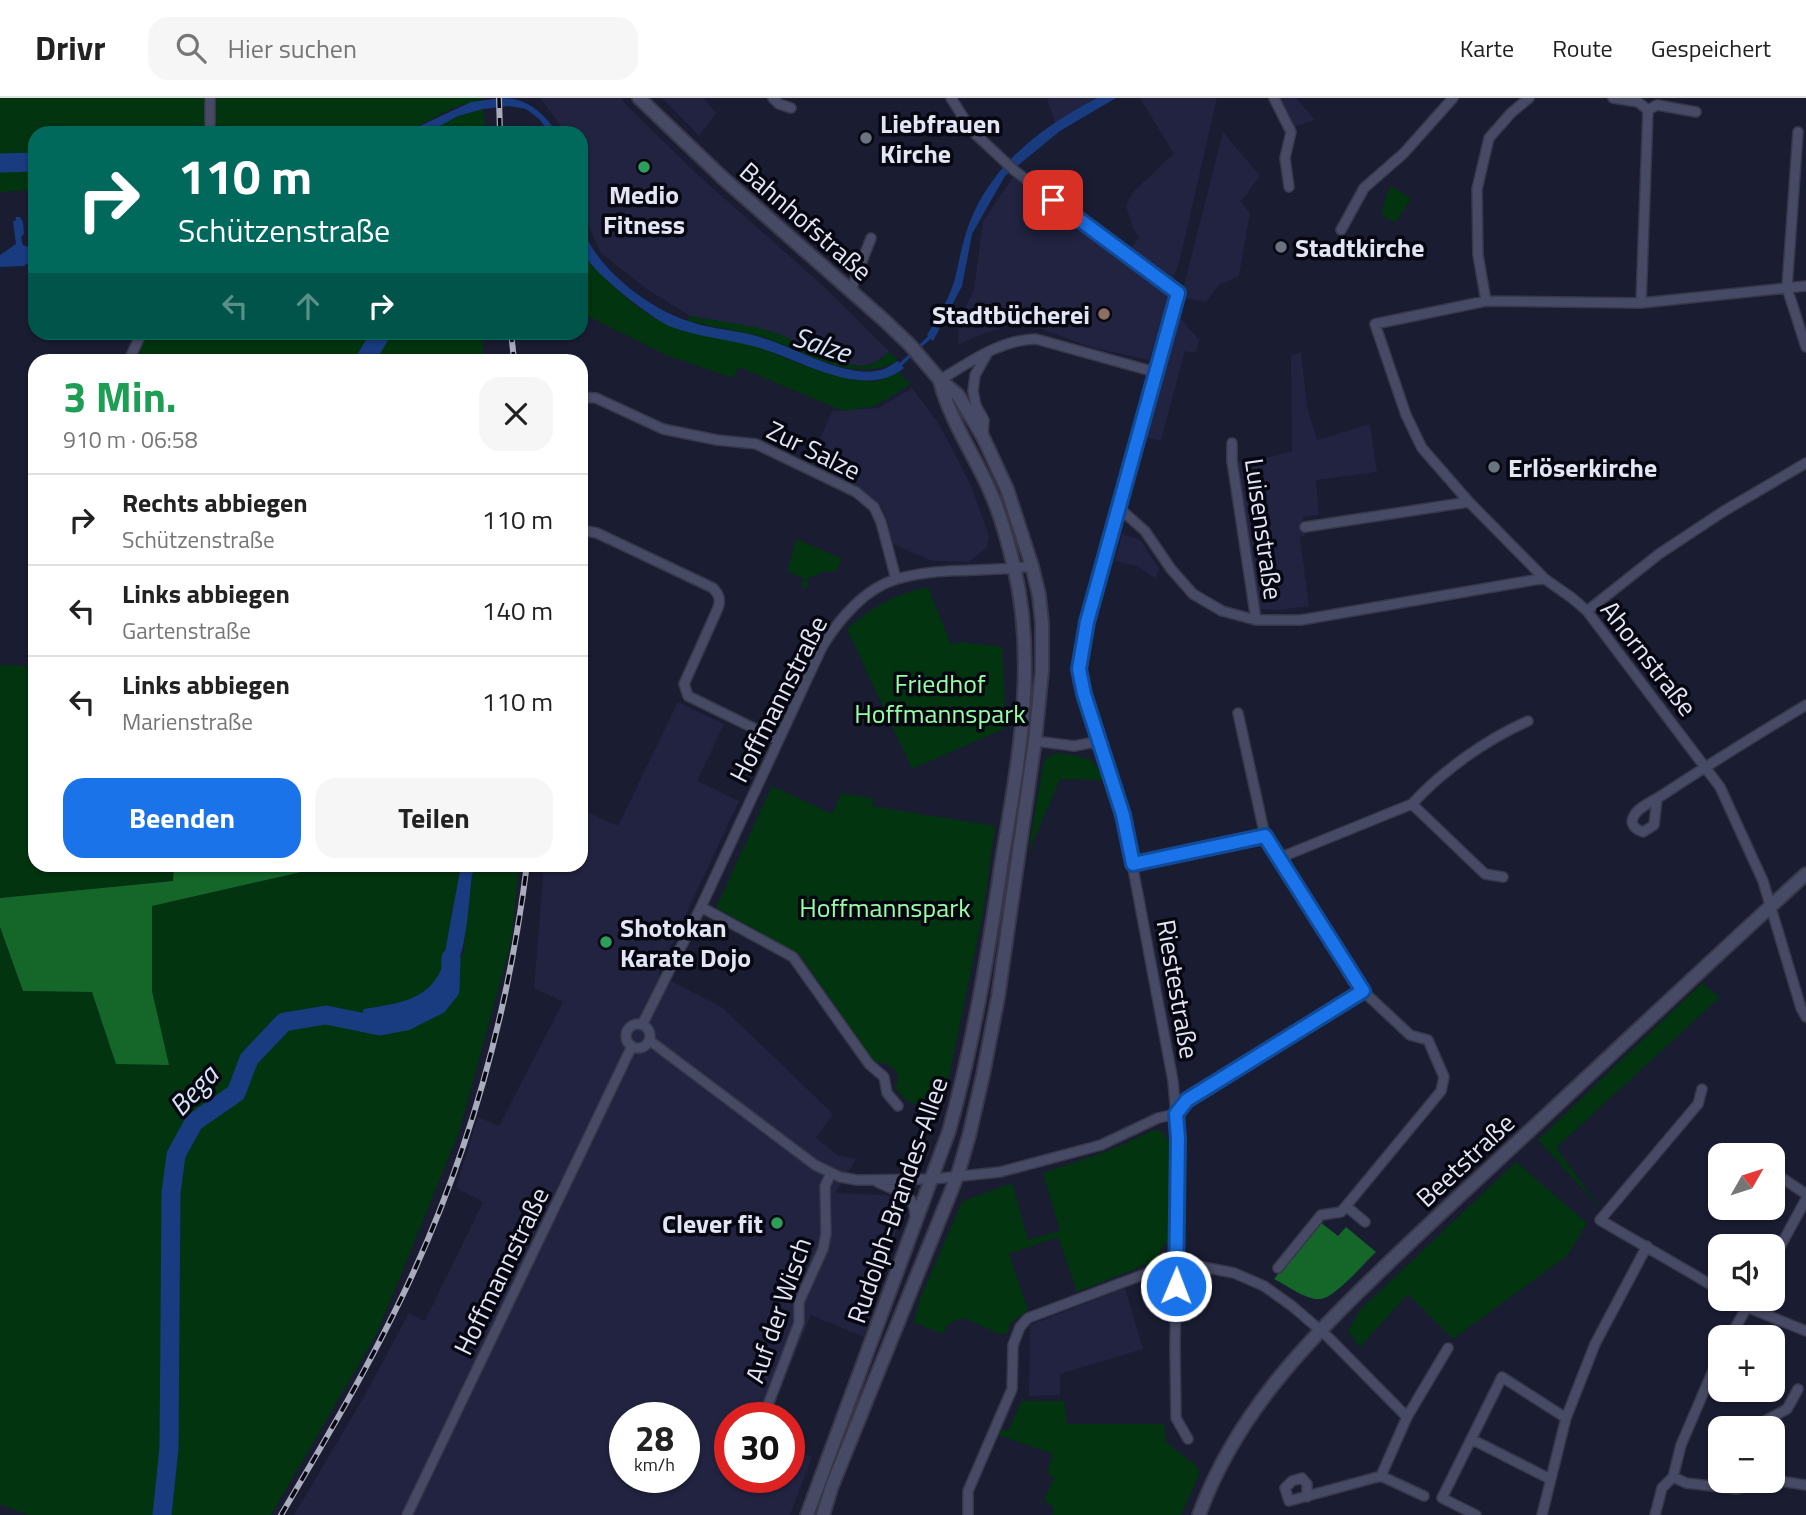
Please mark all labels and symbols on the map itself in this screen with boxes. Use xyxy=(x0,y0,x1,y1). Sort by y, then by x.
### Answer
place label: Liebfrauen Kirche xyxy=(880,104,1001,173)
marker: Liebfrauen Kirche xyxy=(858,130,874,146)
street label: Bahnhofstraße xyxy=(731,152,881,290)
marker: Medio Fitness xyxy=(636,159,652,175)
pin xyxy=(1023,170,1083,230)
place label: Medio Fitness xyxy=(603,175,685,244)
place label: Stadtkirche xyxy=(1295,228,1425,267)
marker: Stadtkirche xyxy=(1273,239,1289,255)
place label: Stadtbücherei xyxy=(932,295,1090,334)
marker: Stadtbücherei xyxy=(1096,306,1112,322)
water label: Salze xyxy=(788,315,858,374)
street label: Zur Salze xyxy=(760,411,868,489)
place label: Erlöserkirche xyxy=(1508,448,1657,487)
street label: Luisenstraße xyxy=(1235,456,1293,602)
marker: Erlöserkirche xyxy=(1486,459,1502,475)
street label: Ahornstraße xyxy=(1591,592,1707,724)
street label: Hoffmannstraße xyxy=(719,609,837,789)
park label: Friedhof Hoffmannspark xyxy=(854,664,1026,733)
park label: Hoffmannspark xyxy=(799,888,971,927)
place label: Shotokan Karate Dojo xyxy=(620,908,751,977)
street label: Riestestraße xyxy=(1147,916,1209,1062)
marker: Shotokan Karate Dojo xyxy=(598,934,614,950)
water label: Bega xyxy=(158,1053,229,1125)
street label: Rudolph-Brandes-Allee xyxy=(837,1072,957,1328)
street label: Beetstraße xyxy=(1407,1104,1523,1216)
north arrow xyxy=(1708,1143,1785,1220)
street label: Hoffmannstraße xyxy=(444,1181,558,1361)
place label: Clever fit xyxy=(662,1204,763,1243)
marker: Clever fit xyxy=(769,1215,785,1231)
street label: Auf der Wisch xyxy=(735,1232,821,1388)
position arrow xyxy=(1139,1249,1213,1323)
speed limit sign: 30 xyxy=(714,1402,805,1493)

